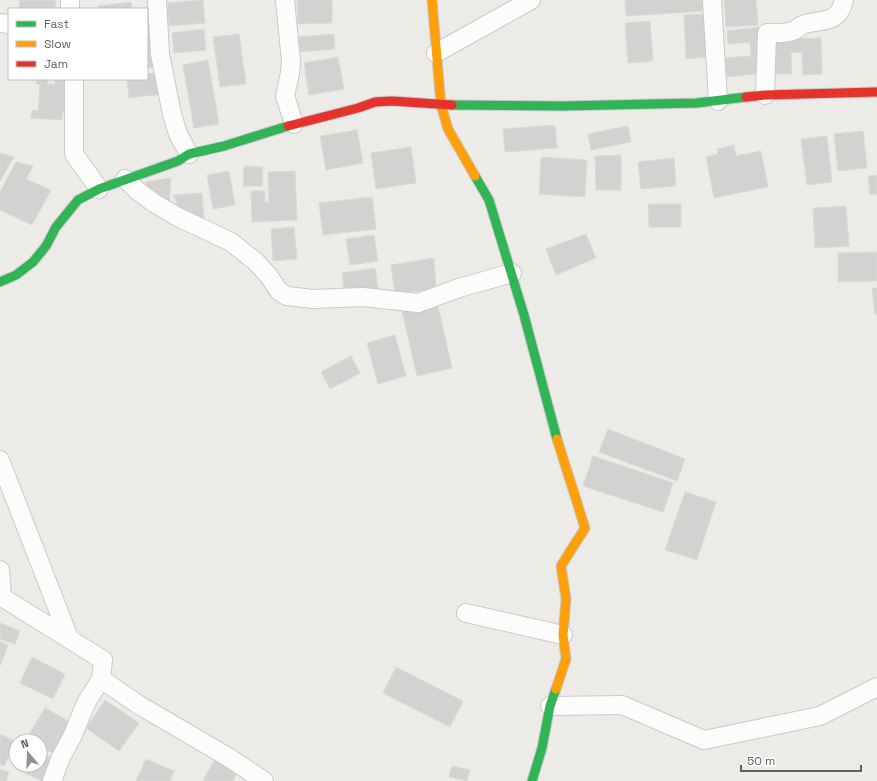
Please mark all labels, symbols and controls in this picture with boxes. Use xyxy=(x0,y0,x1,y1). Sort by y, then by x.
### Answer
legend xyxy=(8,8,148,80)
text: Fast xyxy=(44,16,69,32)
text: Slow xyxy=(44,36,71,52)
text: Jam xyxy=(44,56,68,72)
north arrow xyxy=(8,733,48,773)
text: N xyxy=(19,736,31,751)
scale bar xyxy=(741,747,861,773)
text: 50 m xyxy=(747,753,775,769)

